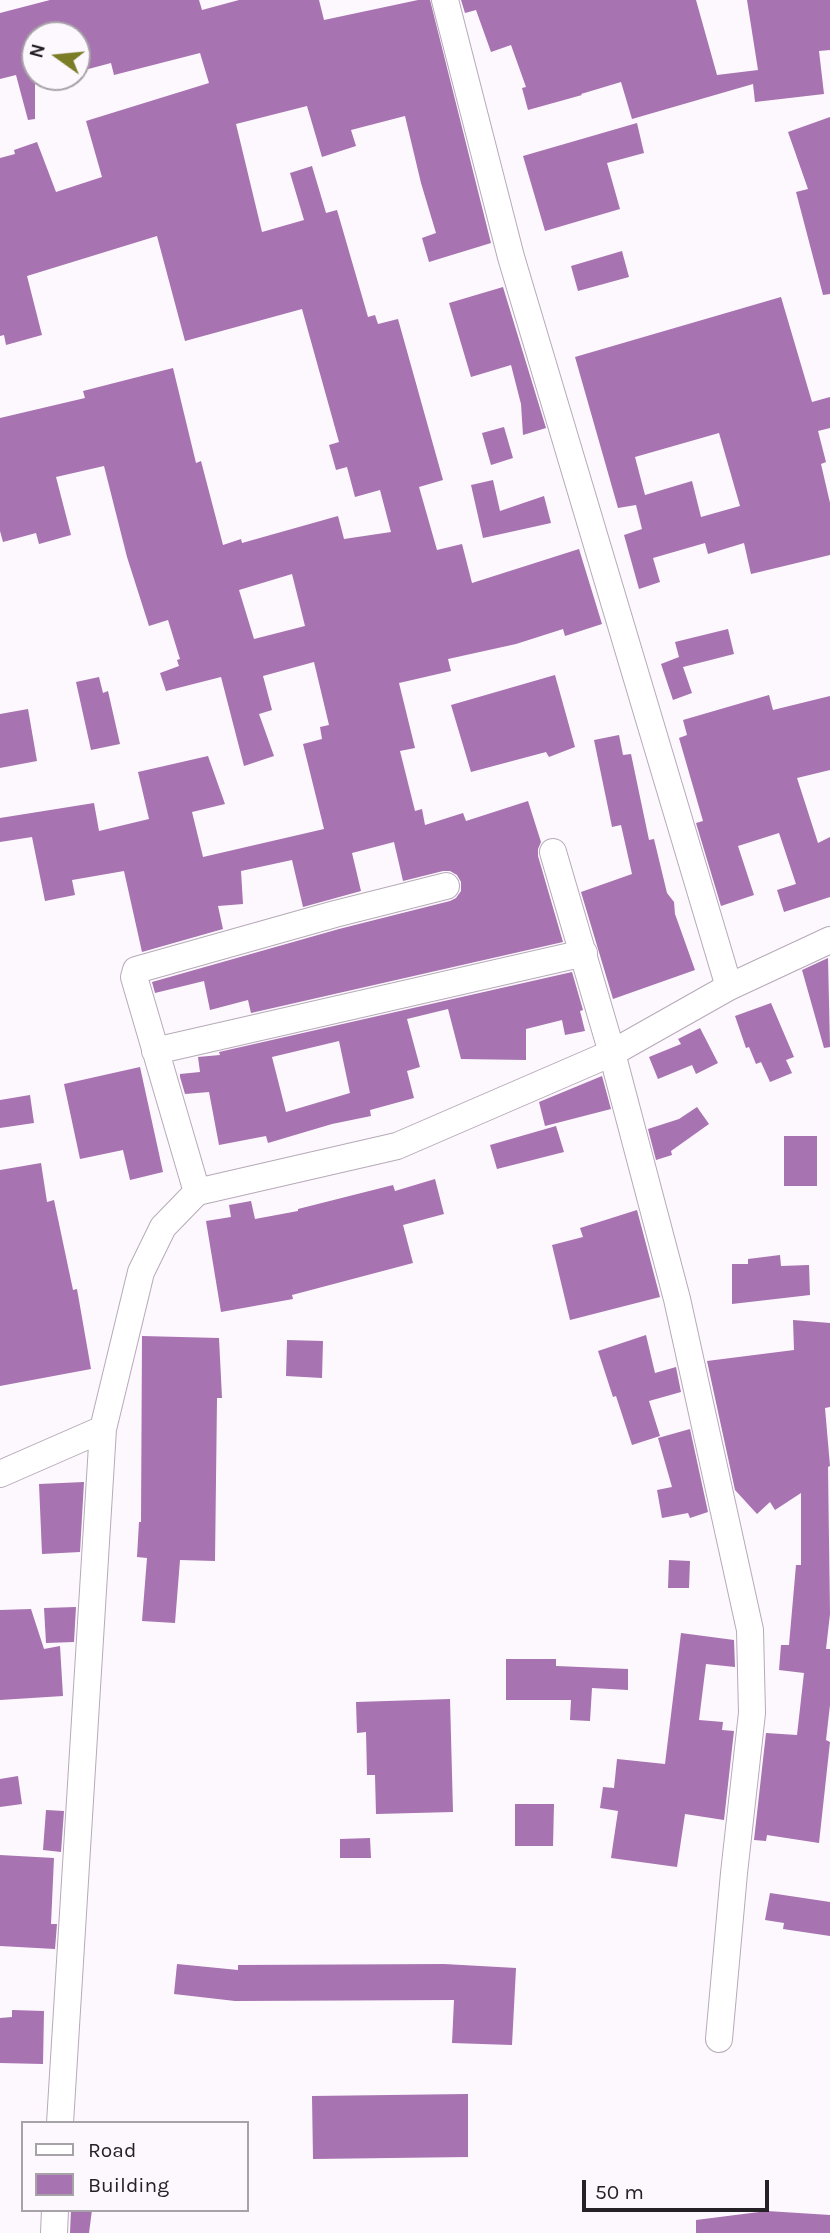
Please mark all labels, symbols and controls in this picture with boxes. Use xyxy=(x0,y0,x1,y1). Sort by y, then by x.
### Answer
north arrow xyxy=(21,21,91,91)
text: N xyxy=(25,42,50,61)
legend xyxy=(21,2121,248,2212)
text: Road xyxy=(88,2138,136,2162)
scale bar xyxy=(585,2166,772,2210)
text: Building xyxy=(88,2173,169,2197)
text: 50 m xyxy=(595,2180,644,2204)

